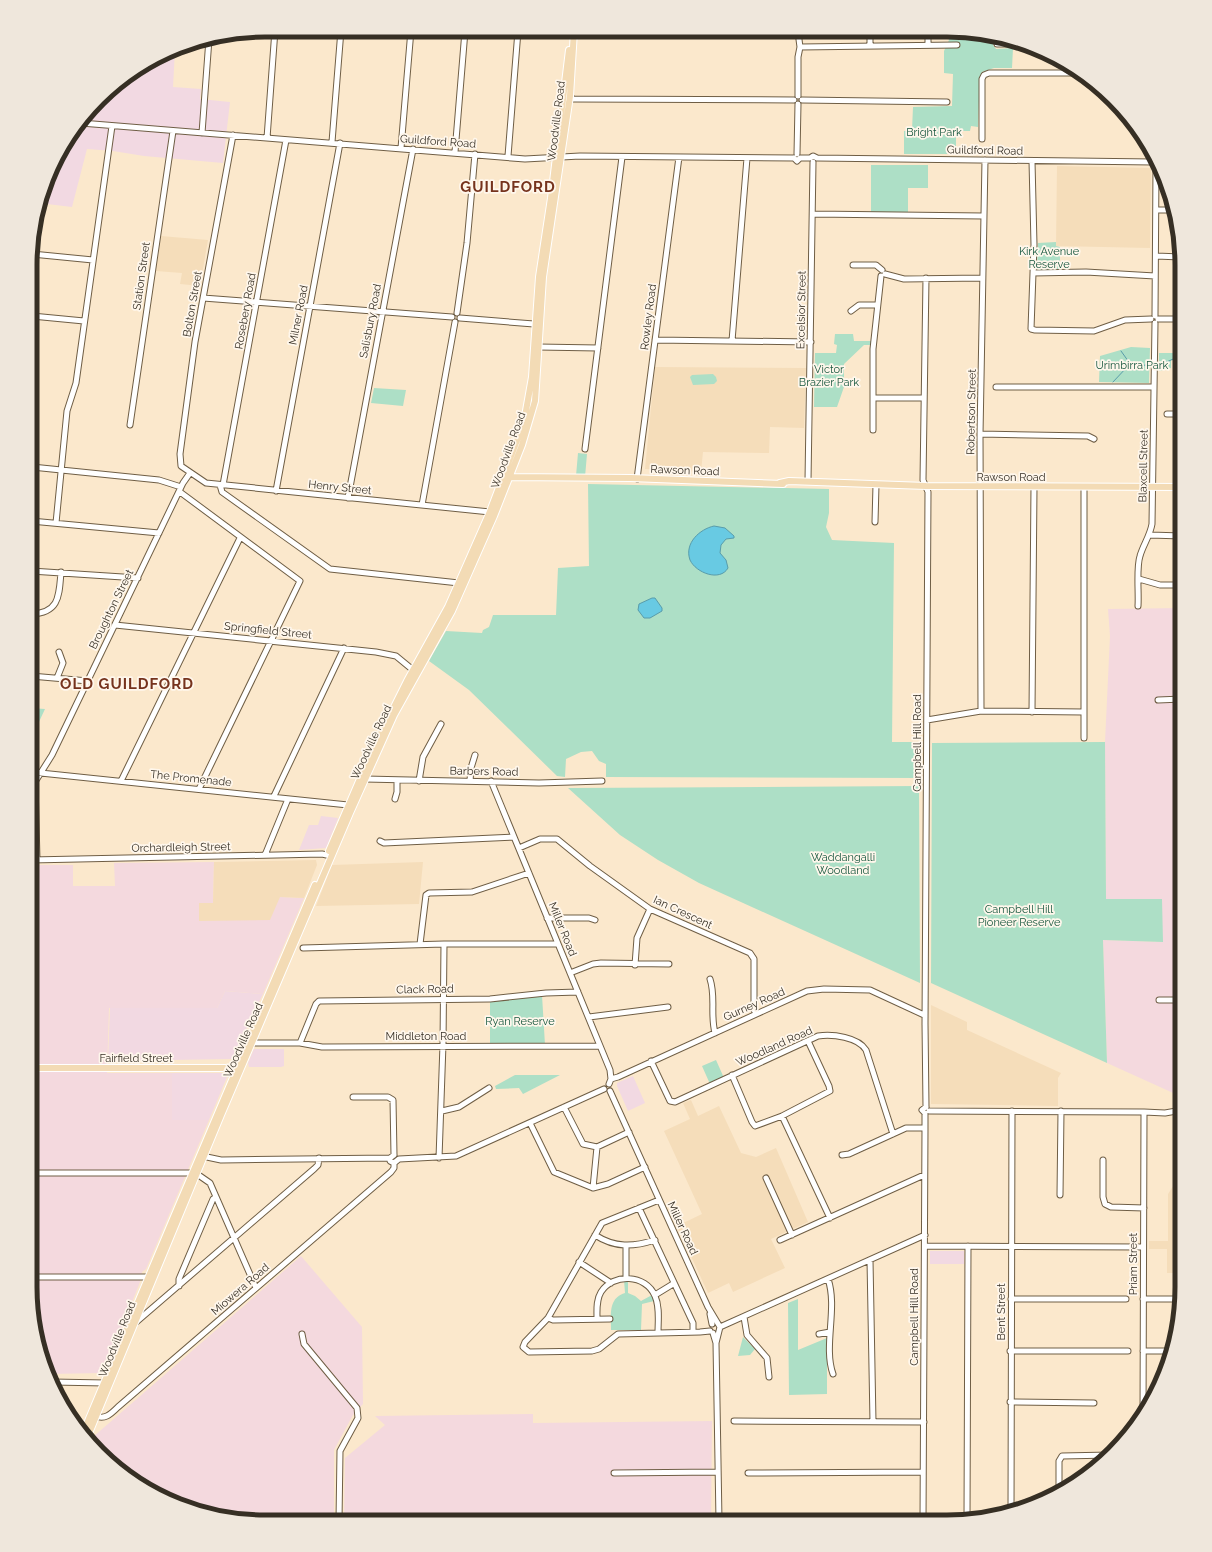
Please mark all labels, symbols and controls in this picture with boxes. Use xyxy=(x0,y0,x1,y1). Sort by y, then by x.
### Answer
street label: Woodville Road xyxy=(545,80,568,162)
park label: Bright Park xyxy=(906,126,962,139)
street label: Guildford Road xyxy=(399,132,477,151)
street label: Guildford Road xyxy=(947,143,1023,158)
district label: GUILDFORD xyxy=(460,178,556,196)
street label: Station Street xyxy=(130,241,153,311)
park label: Kirk Avenue Reserve xyxy=(1019,245,1080,271)
street label: Bolton Street xyxy=(180,270,205,338)
street label: Excelsior Street xyxy=(794,270,809,349)
street label: Rosebery Road xyxy=(232,272,259,350)
street label: Salisbury Road xyxy=(357,283,384,359)
street label: Rowley Road xyxy=(638,283,659,351)
street label: Milner Road xyxy=(286,284,311,346)
park label: Urimbirra Park xyxy=(1096,359,1169,372)
park label: Victor Brazier Park xyxy=(799,363,859,389)
street label: Robertson Street xyxy=(964,369,979,455)
street label: Woodville Road xyxy=(489,410,528,490)
street label: Blaxcell Street xyxy=(1136,429,1151,503)
street label: Rawson Road xyxy=(650,463,720,478)
street label: Rawson Road xyxy=(976,471,1046,484)
street label: Henry Street xyxy=(308,478,373,497)
street label: Broughton Street xyxy=(87,567,137,651)
street label: Springfield Street xyxy=(223,619,313,642)
district label: OLD GUILDFORD xyxy=(60,675,194,693)
street label: Campbell Hill Road xyxy=(911,694,924,792)
street label: Woodville Road xyxy=(349,703,394,781)
street label: Barbers Road xyxy=(449,764,519,779)
street label: The Promenade xyxy=(150,768,233,789)
street label: Orchardleigh Street xyxy=(131,840,231,855)
park label: Waddangalli Woodland xyxy=(811,851,875,877)
street label: Ian Crescent xyxy=(651,893,715,932)
street label: Miller Road xyxy=(546,900,579,958)
park label: Campbell Hill Pioneer Reserve xyxy=(978,903,1061,929)
street label: Clack Road xyxy=(396,982,454,997)
street label: Gurney Road xyxy=(721,985,787,1024)
street label: Woodville Road xyxy=(221,1001,266,1080)
park label: Ryan Reserve xyxy=(485,1015,555,1028)
street label: Woodland Road xyxy=(734,1024,815,1069)
street label: Middleton Road xyxy=(386,1030,467,1043)
street label: Fairfield Street xyxy=(99,1052,173,1065)
street label: Miller Road xyxy=(665,1200,701,1257)
street label: Priam Street xyxy=(1127,1232,1140,1295)
street label: Miowera Road xyxy=(209,1261,272,1318)
street label: Campbell Hill Road xyxy=(908,1268,921,1366)
street label: Bent Street xyxy=(995,1283,1008,1341)
street label: Woodville Road xyxy=(96,1299,139,1379)

